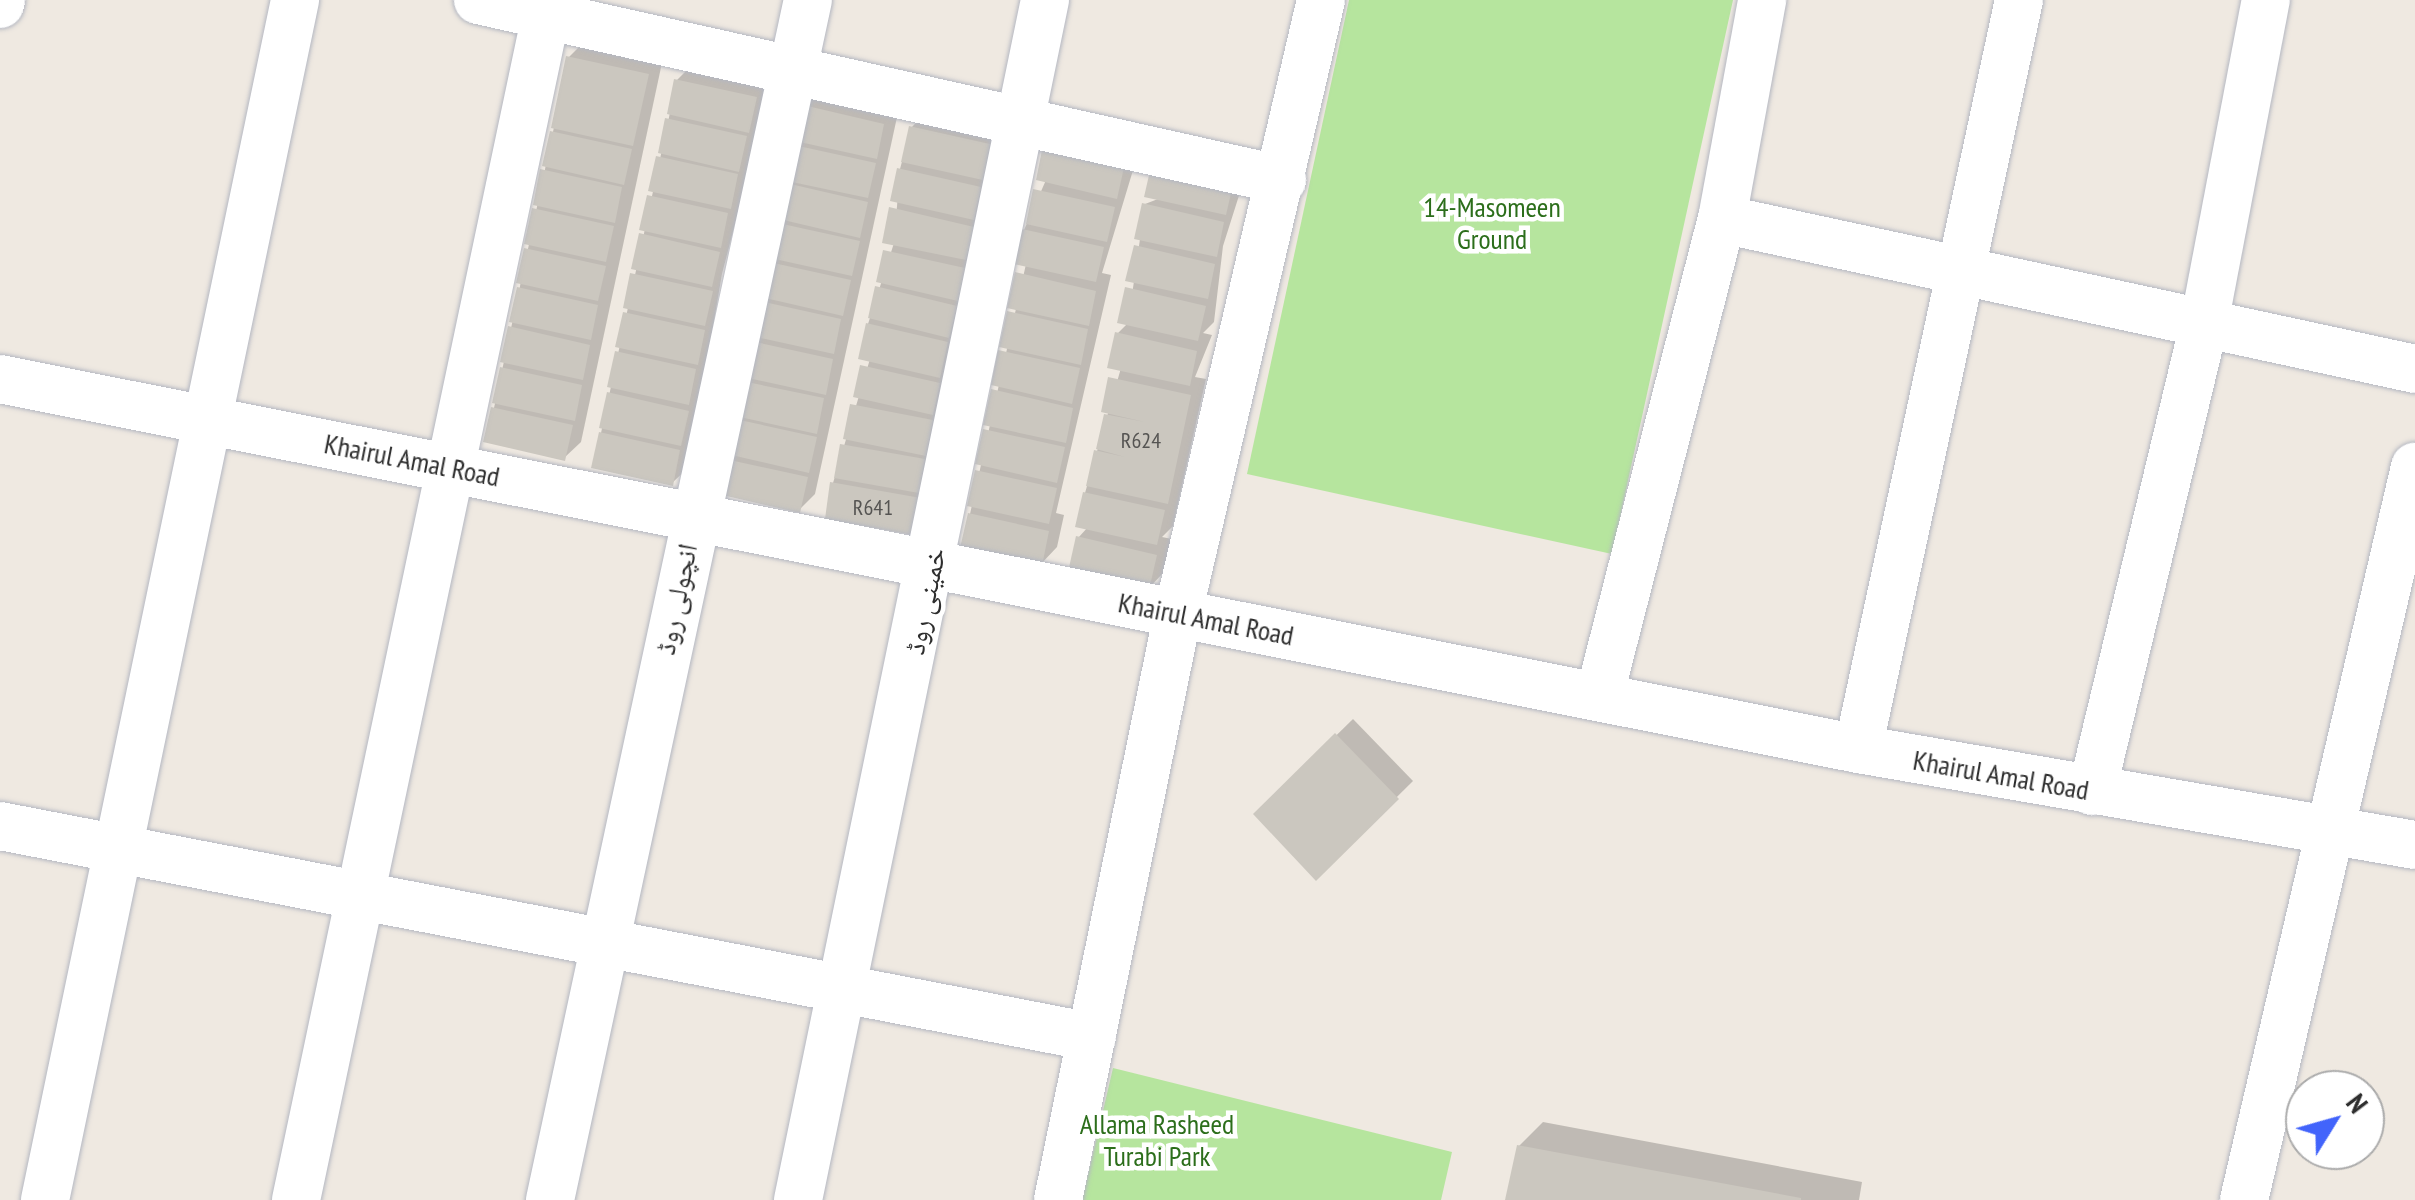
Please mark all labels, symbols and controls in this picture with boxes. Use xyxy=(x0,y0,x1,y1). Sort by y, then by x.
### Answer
park label: 14-Masomeen Ground xyxy=(1423,190,1561,256)
street label: Khairul Amal Road xyxy=(321,426,503,494)
house number: R624 xyxy=(1121,428,1161,454)
house number: R641 xyxy=(853,495,893,521)
street label: انچولی روڈ xyxy=(648,540,704,658)
street label: خمینی روڈ xyxy=(897,545,953,657)
street label: Khairul Amal Road xyxy=(1115,585,1297,653)
street label: Khairul Amal Road xyxy=(1910,743,2092,807)
north arrow xyxy=(2285,1070,2385,1170)
text: N xyxy=(2338,1086,2377,1120)
park label: Allama Rasheed Turabi Park xyxy=(1080,1107,1234,1173)

